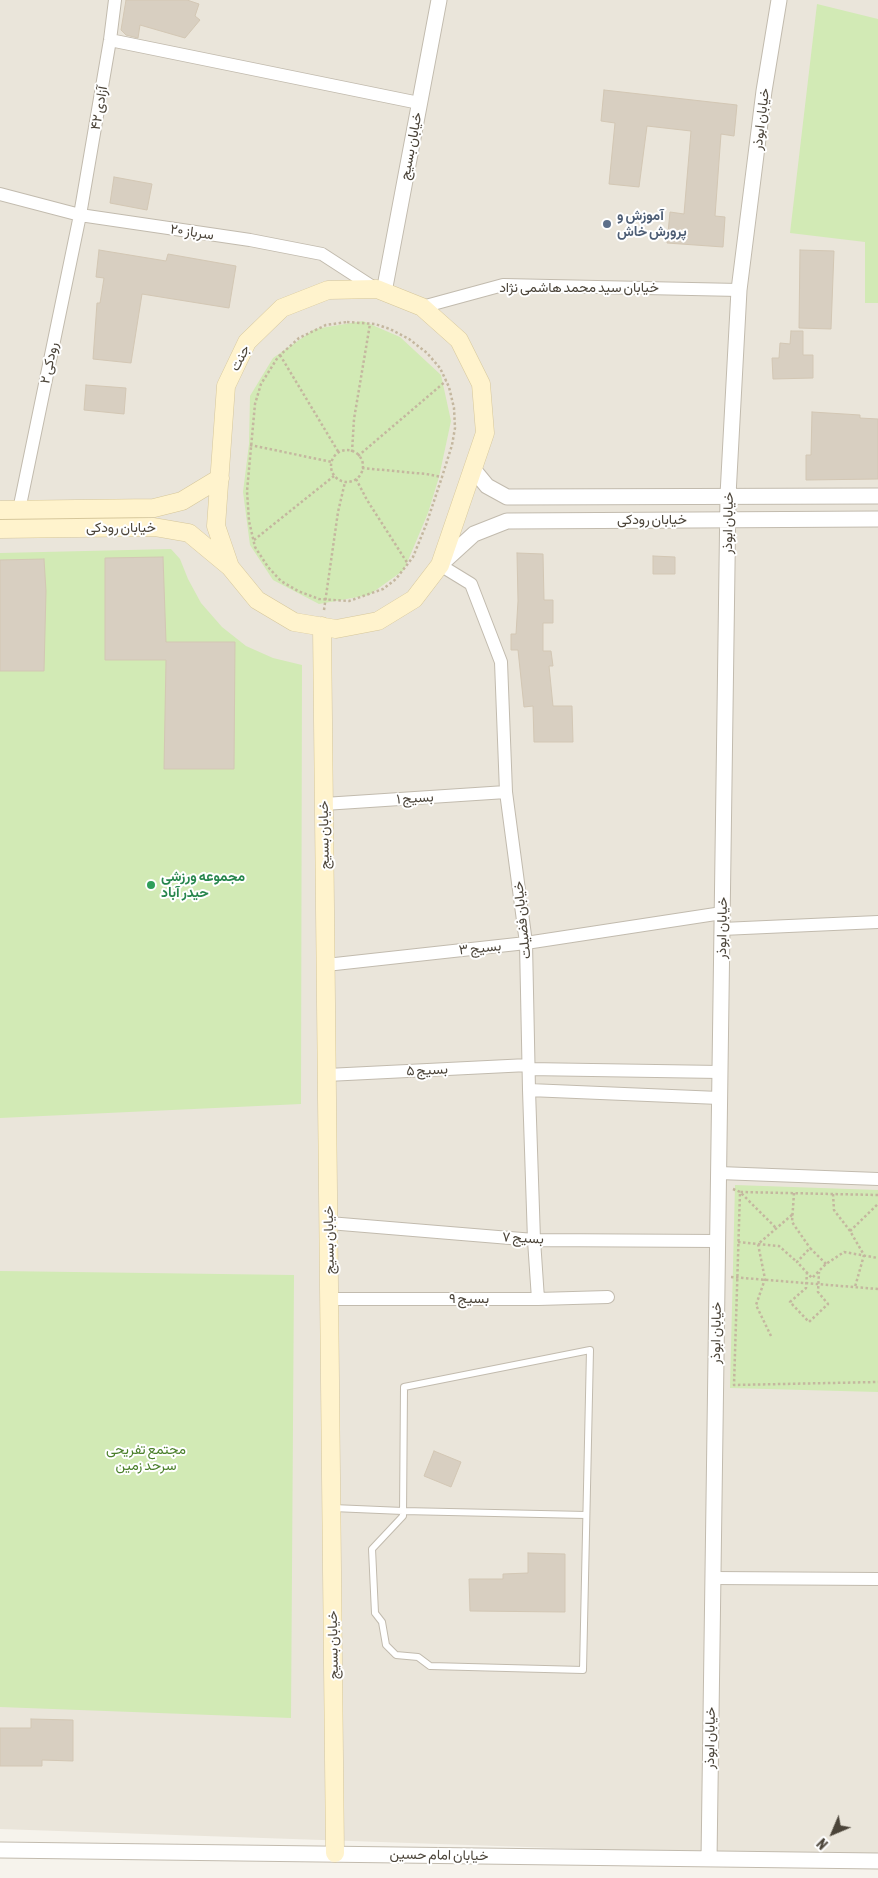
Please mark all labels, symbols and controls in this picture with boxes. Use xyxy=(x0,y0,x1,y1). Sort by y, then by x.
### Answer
street label: آزادی ۴۲ xyxy=(87,85,111,131)
street label: خیابان ابوذر xyxy=(749,87,773,151)
street label: خیابان بسیج xyxy=(396,111,426,181)
place label: آموزش و پرورش خاش xyxy=(617,208,687,240)
marker: آموزش و پرورش خاش xyxy=(601,218,613,230)
street label: سرباز ۲۰ xyxy=(169,221,215,243)
street label: خیابان سید محمد هاشمی نژاد xyxy=(499,280,659,296)
street label: رودکی ۲ xyxy=(36,341,62,385)
street label: جنت xyxy=(226,342,254,374)
street label: خیابان ابوذر xyxy=(719,492,737,554)
street label: خیابان رودکی xyxy=(617,512,687,528)
street label: خیابان رودکی xyxy=(86,520,156,536)
street label: بسیج ۱ xyxy=(396,788,434,808)
street label: خیابان بسیج xyxy=(315,800,333,870)
place label: مجموعه ورزشی حیدر آباد xyxy=(161,869,245,902)
marker: مجموعه ورزشی حیدر آباد xyxy=(145,879,157,891)
street label: خیابان فضیلت xyxy=(510,880,534,960)
street label: خیابان ابوذر xyxy=(713,897,731,959)
street label: بسیج ۳ xyxy=(458,937,502,959)
street label: بسیج ۵ xyxy=(406,1061,448,1079)
street label: خیابان بسیج xyxy=(320,1205,338,1275)
street label: بسیج ۷ xyxy=(502,1229,544,1247)
street label: بسیج ۹ xyxy=(449,1291,489,1307)
street label: خیابان ابوذر xyxy=(707,1302,725,1364)
park label: مجتمع تفریحی سرحد زمین xyxy=(106,1442,186,1474)
street label: خیابان بسیج xyxy=(324,1610,342,1680)
street label: خیابان ابوذر xyxy=(701,1707,719,1769)
north arrow xyxy=(808,1808,858,1858)
text: N xyxy=(814,1835,831,1852)
street label: خیابان امام حسین xyxy=(389,1846,489,1864)

